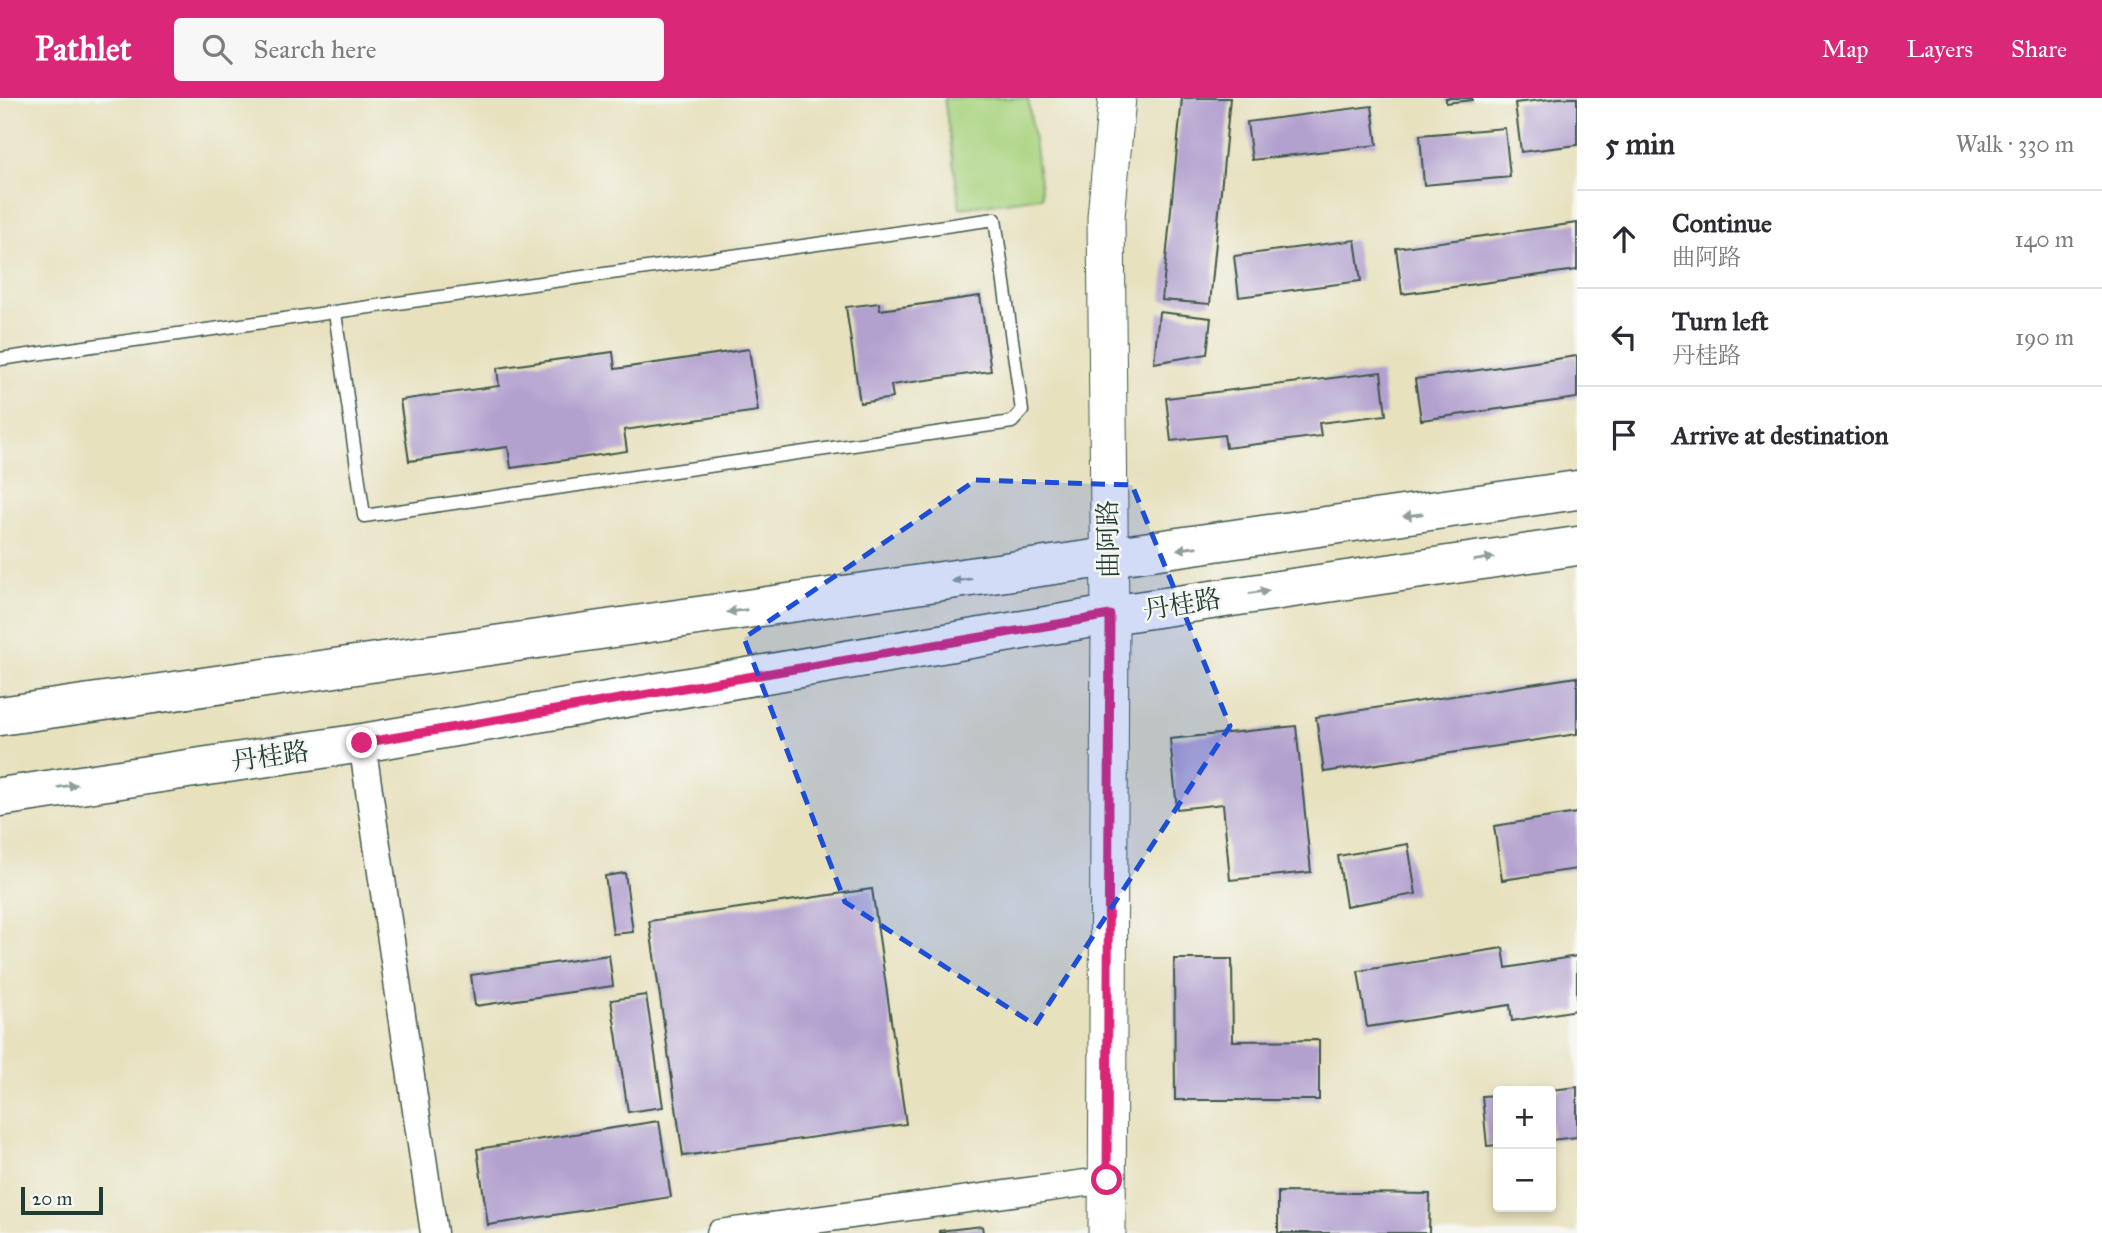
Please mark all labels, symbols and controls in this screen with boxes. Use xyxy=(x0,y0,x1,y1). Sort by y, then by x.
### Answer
search box xyxy=(174,18,664,81)
text: Pathlet xyxy=(35,29,132,69)
icon: search xyxy=(198,30,236,68)
text: Search here xyxy=(254,33,377,65)
text: Map xyxy=(1822,34,1869,64)
text: Layers xyxy=(1907,34,1973,64)
text: Share xyxy=(2011,34,2067,64)
text: 5 min xyxy=(1605,126,1675,162)
text: Walk · 330 m xyxy=(1956,130,2074,158)
text: Continue xyxy=(1672,207,1772,239)
icon: ahead xyxy=(1605,220,1643,258)
text: 140 m xyxy=(2014,225,2074,253)
text: 曲阿路 xyxy=(1672,243,1741,271)
text: Turn left xyxy=(1672,305,1768,337)
icon: left xyxy=(1605,318,1643,356)
text: 190 m xyxy=(2015,323,2074,351)
text: 丹桂路 xyxy=(1672,341,1741,369)
icon: arrive xyxy=(1605,416,1643,454)
text: Arrive at destination xyxy=(1672,419,1889,451)
street label: 曲阿路 xyxy=(1091,500,1125,578)
one-way arrow xyxy=(1401,509,1423,520)
one-way arrow xyxy=(1176,543,1198,554)
one-way arrow xyxy=(1473,553,1495,564)
one-way arrow xyxy=(951,575,973,586)
street label: 丹桂路 xyxy=(1141,582,1223,626)
one-way arrow xyxy=(1248,587,1270,598)
one-way arrow xyxy=(726,606,748,617)
route end xyxy=(346,727,377,758)
street label: 丹桂路 xyxy=(229,735,311,777)
one-way arrow xyxy=(56,780,78,791)
map controls xyxy=(1493,1086,1556,1212)
button: + xyxy=(1493,1086,1556,1149)
button: − xyxy=(1493,1149,1556,1212)
route start xyxy=(1091,1164,1122,1195)
scale bar xyxy=(21,1184,103,1216)
text: 20 m xyxy=(32,1187,73,1210)

